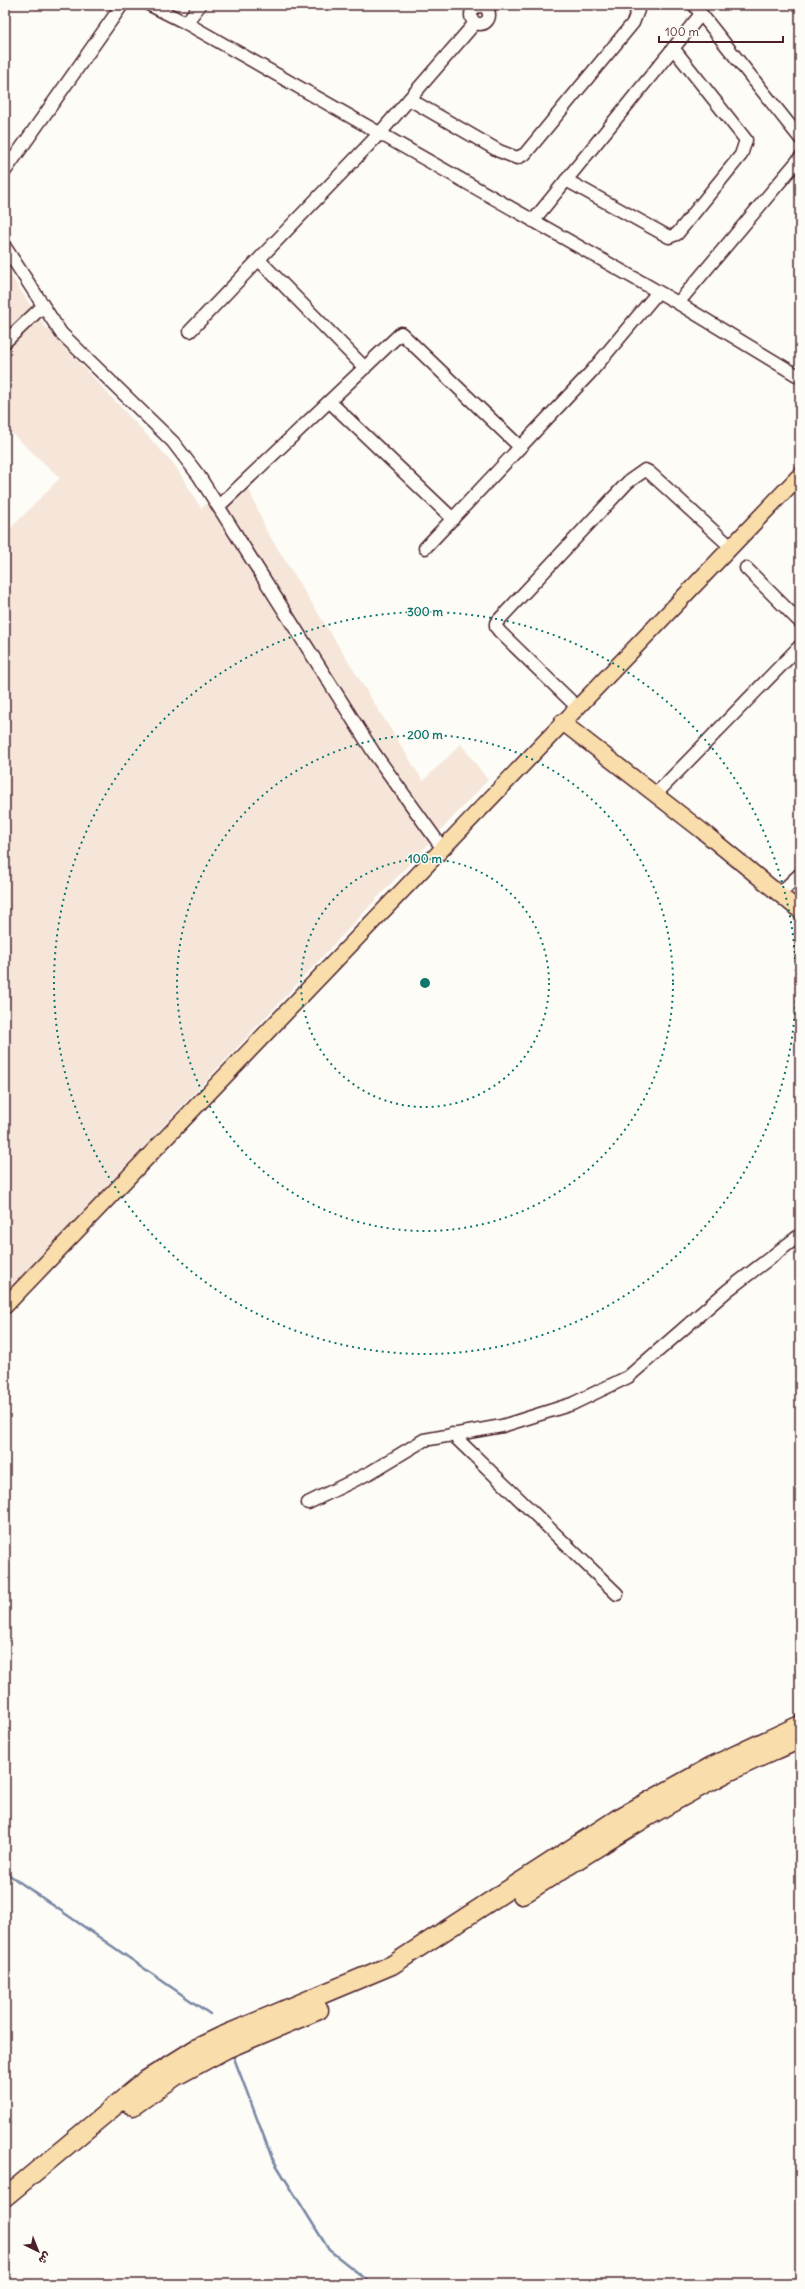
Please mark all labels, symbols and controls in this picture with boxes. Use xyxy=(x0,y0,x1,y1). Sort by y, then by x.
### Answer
scale bar xyxy=(659,18,783,44)
text: 100 m xyxy=(665,24,699,39)
text: 300 m xyxy=(407,604,443,619)
text: 200 m xyxy=(407,727,443,742)
text: 100 m xyxy=(408,851,442,866)
centre of rings xyxy=(418,976,432,990)
north arrow xyxy=(18,2231,58,2271)
text: ش xyxy=(36,2249,54,2268)

